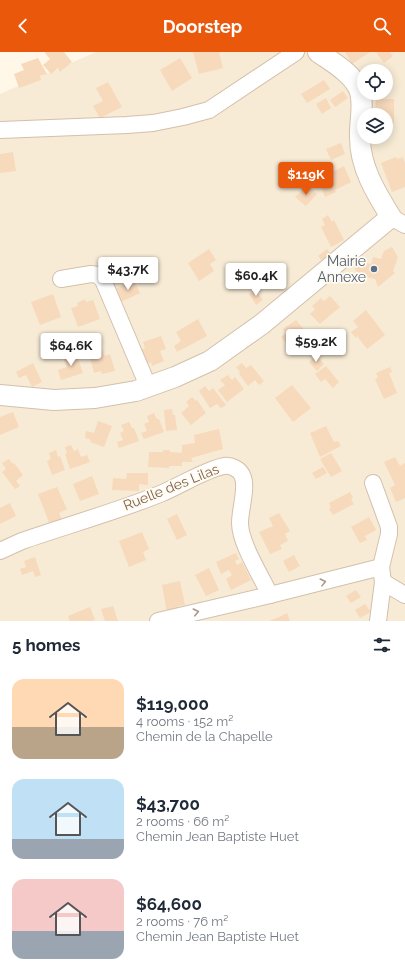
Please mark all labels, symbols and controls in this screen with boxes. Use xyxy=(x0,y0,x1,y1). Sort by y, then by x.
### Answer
icon: back xyxy=(12,15,34,37)
icon: search xyxy=(371,15,393,37)
text: Doorstep xyxy=(163,16,242,37)
map controls xyxy=(357,64,393,144)
button: locate xyxy=(357,64,393,100)
button: layers xyxy=(357,108,393,144)
pin: $119K xyxy=(278,162,334,196)
text: $119K xyxy=(287,167,325,182)
place label: Mairie Annexe xyxy=(317,253,366,285)
pin: $43.7K xyxy=(95,257,161,291)
text: $43.7K xyxy=(107,262,149,277)
pin: $60.4K xyxy=(223,263,289,297)
marker: Mairie Annexe xyxy=(369,264,379,274)
text: $60.4K xyxy=(234,268,278,283)
pin: $59.2K xyxy=(283,329,349,363)
pin: $64.6K xyxy=(38,333,104,367)
text: $59.2K xyxy=(295,334,337,349)
text: $64.6K xyxy=(49,338,93,353)
street label: Ruelle des Lilas xyxy=(121,460,221,513)
one-way arrow xyxy=(319,578,326,587)
one-way arrow xyxy=(193,608,200,616)
icon: filters xyxy=(371,634,393,656)
text: 5 homes xyxy=(12,635,80,655)
text: $119,000 xyxy=(136,694,209,714)
icon: home xyxy=(44,695,92,743)
text: 4 rooms · 152 m² xyxy=(136,714,233,729)
text: Chemin de la Chapelle xyxy=(136,729,273,744)
text: $43,700 xyxy=(136,794,200,814)
icon: home xyxy=(44,795,92,843)
text: 2 rooms · 66 m² xyxy=(136,814,229,829)
text: Chemin Jean Baptiste Huet xyxy=(136,829,299,844)
text: $64,600 xyxy=(136,894,202,914)
icon: home xyxy=(44,895,92,943)
text: 2 rooms · 76 m² xyxy=(136,914,228,929)
text: Chemin Jean Baptiste Huet xyxy=(136,929,299,944)

